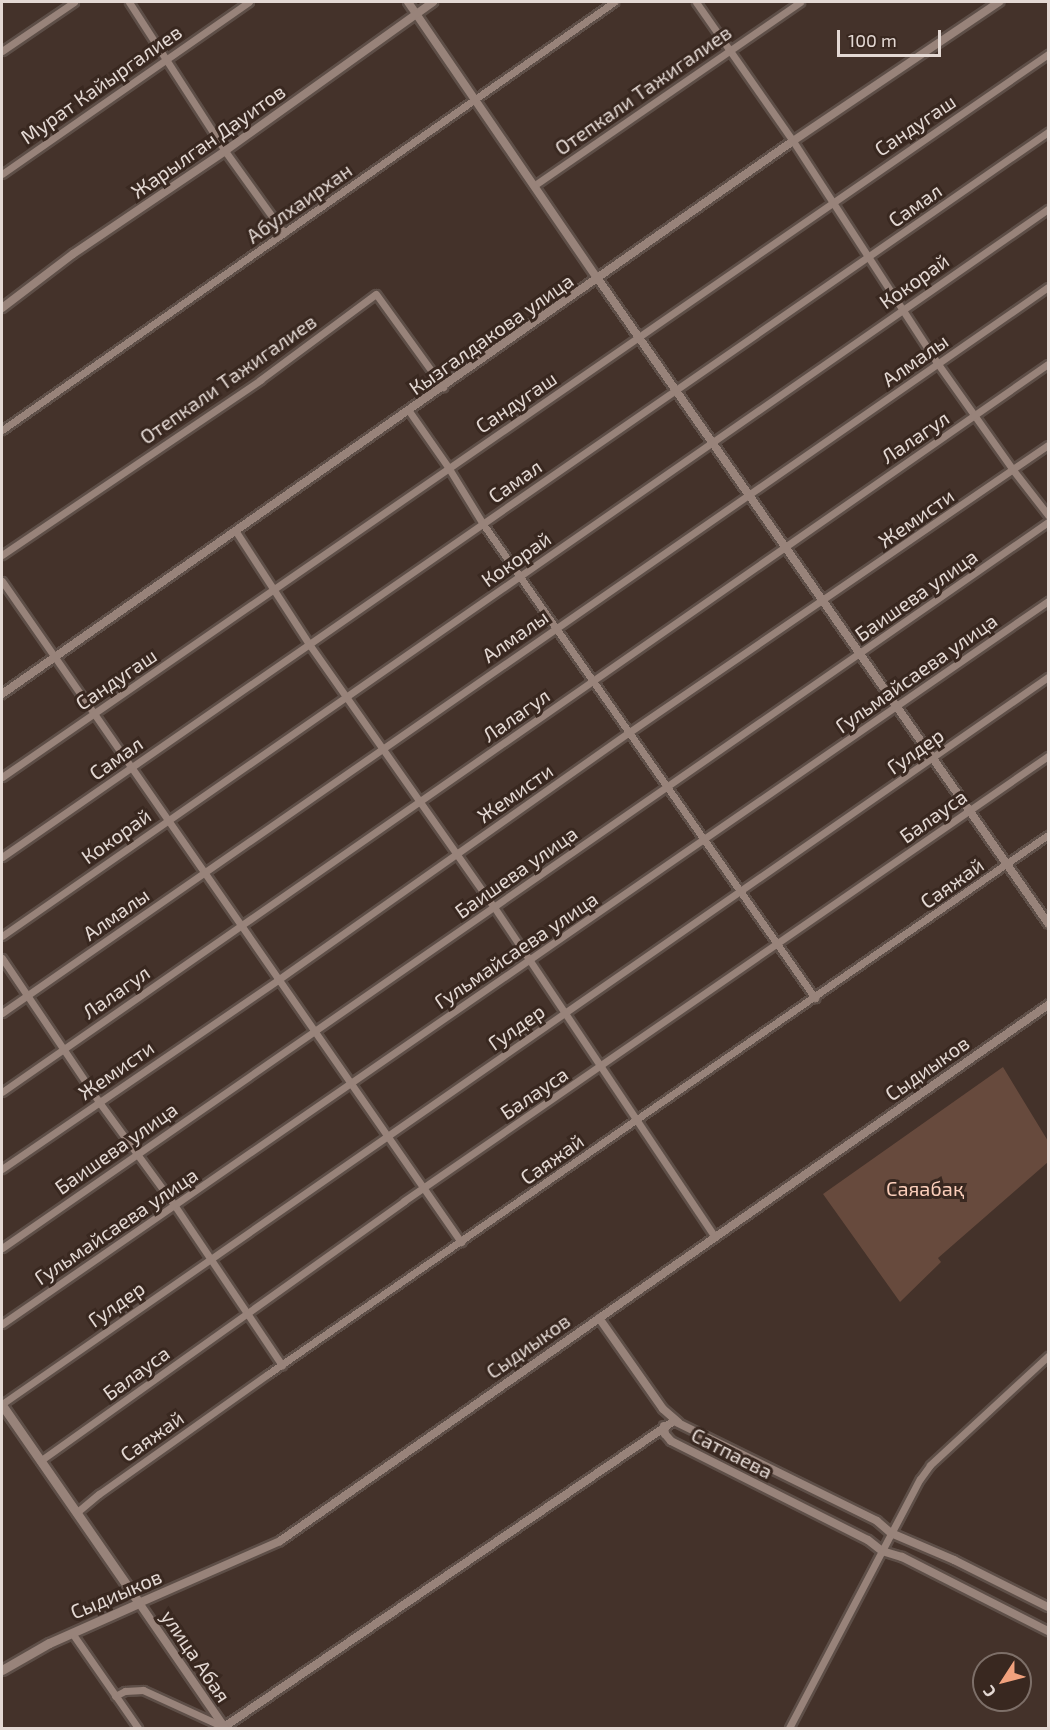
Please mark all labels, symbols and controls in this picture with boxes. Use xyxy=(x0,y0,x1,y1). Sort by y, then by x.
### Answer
scale bar xyxy=(840,18,944,56)
street label: Мурат Кайыргалиев xyxy=(16,19,186,149)
street label: Отепкали Тажигалиев xyxy=(550,20,736,160)
text: 100 m xyxy=(848,29,897,51)
street label: Жарылган Дауитов xyxy=(126,79,290,203)
street label: Сандугаш xyxy=(870,89,960,161)
street label: Абулхаирхан xyxy=(242,158,356,248)
street label: Самал xyxy=(884,178,946,232)
street label: Кокорай xyxy=(874,248,954,314)
street label: Кызгалдакова улица xyxy=(404,268,578,400)
street label: Отепкали Тажигалиев xyxy=(135,309,321,449)
street label: Алмалы xyxy=(877,329,953,391)
street label: Сандугаш xyxy=(471,366,561,438)
street label: Лалагул xyxy=(876,406,954,468)
street label: Самал xyxy=(484,454,546,508)
street label: Жемисти xyxy=(874,483,958,553)
street label: Кокорай xyxy=(476,526,556,592)
street label: Баишева улица xyxy=(850,544,982,646)
street label: Алмалы xyxy=(477,605,553,667)
street label: Гульмайсаева улица xyxy=(830,608,1002,738)
street label: Сандугаш xyxy=(71,643,161,715)
street label: Лалагул xyxy=(478,683,554,747)
street label: Гулдер xyxy=(882,723,948,779)
street label: Самал xyxy=(85,731,147,785)
street label: Жемисти xyxy=(473,758,557,828)
street label: Балауса xyxy=(895,784,971,848)
street label: Кокорай xyxy=(76,803,156,869)
street label: Баишева улица xyxy=(450,821,582,923)
street label: Саяжай xyxy=(916,853,988,913)
street label: Алмалы xyxy=(78,883,154,945)
street label: Гульмайсаева улица xyxy=(430,886,602,1014)
street label: Лалагул xyxy=(78,960,154,1024)
street label: Гулдер xyxy=(483,999,549,1055)
street label: Сыдиыков xyxy=(880,1030,974,1106)
street label: Жемисти xyxy=(74,1035,158,1105)
street label: Балауса xyxy=(495,1062,573,1124)
street label: Баишева улица xyxy=(50,1097,182,1199)
street label: Саяжай xyxy=(516,1129,588,1189)
street label: Гульмайсаева улица xyxy=(30,1162,202,1290)
park label: Саяабақ xyxy=(886,1176,964,1200)
street label: Гулдер xyxy=(83,1276,149,1332)
street label: Сыдиыков xyxy=(481,1308,575,1384)
street label: Балауса xyxy=(98,1341,174,1405)
street label: Саяжай xyxy=(116,1406,188,1466)
street label: Сатпаева xyxy=(687,1422,777,1484)
street label: Сыдиыков xyxy=(67,1564,165,1624)
street label: улица Абая xyxy=(156,1605,236,1707)
north arrow xyxy=(972,1652,1032,1712)
text: С xyxy=(978,1682,999,1701)

